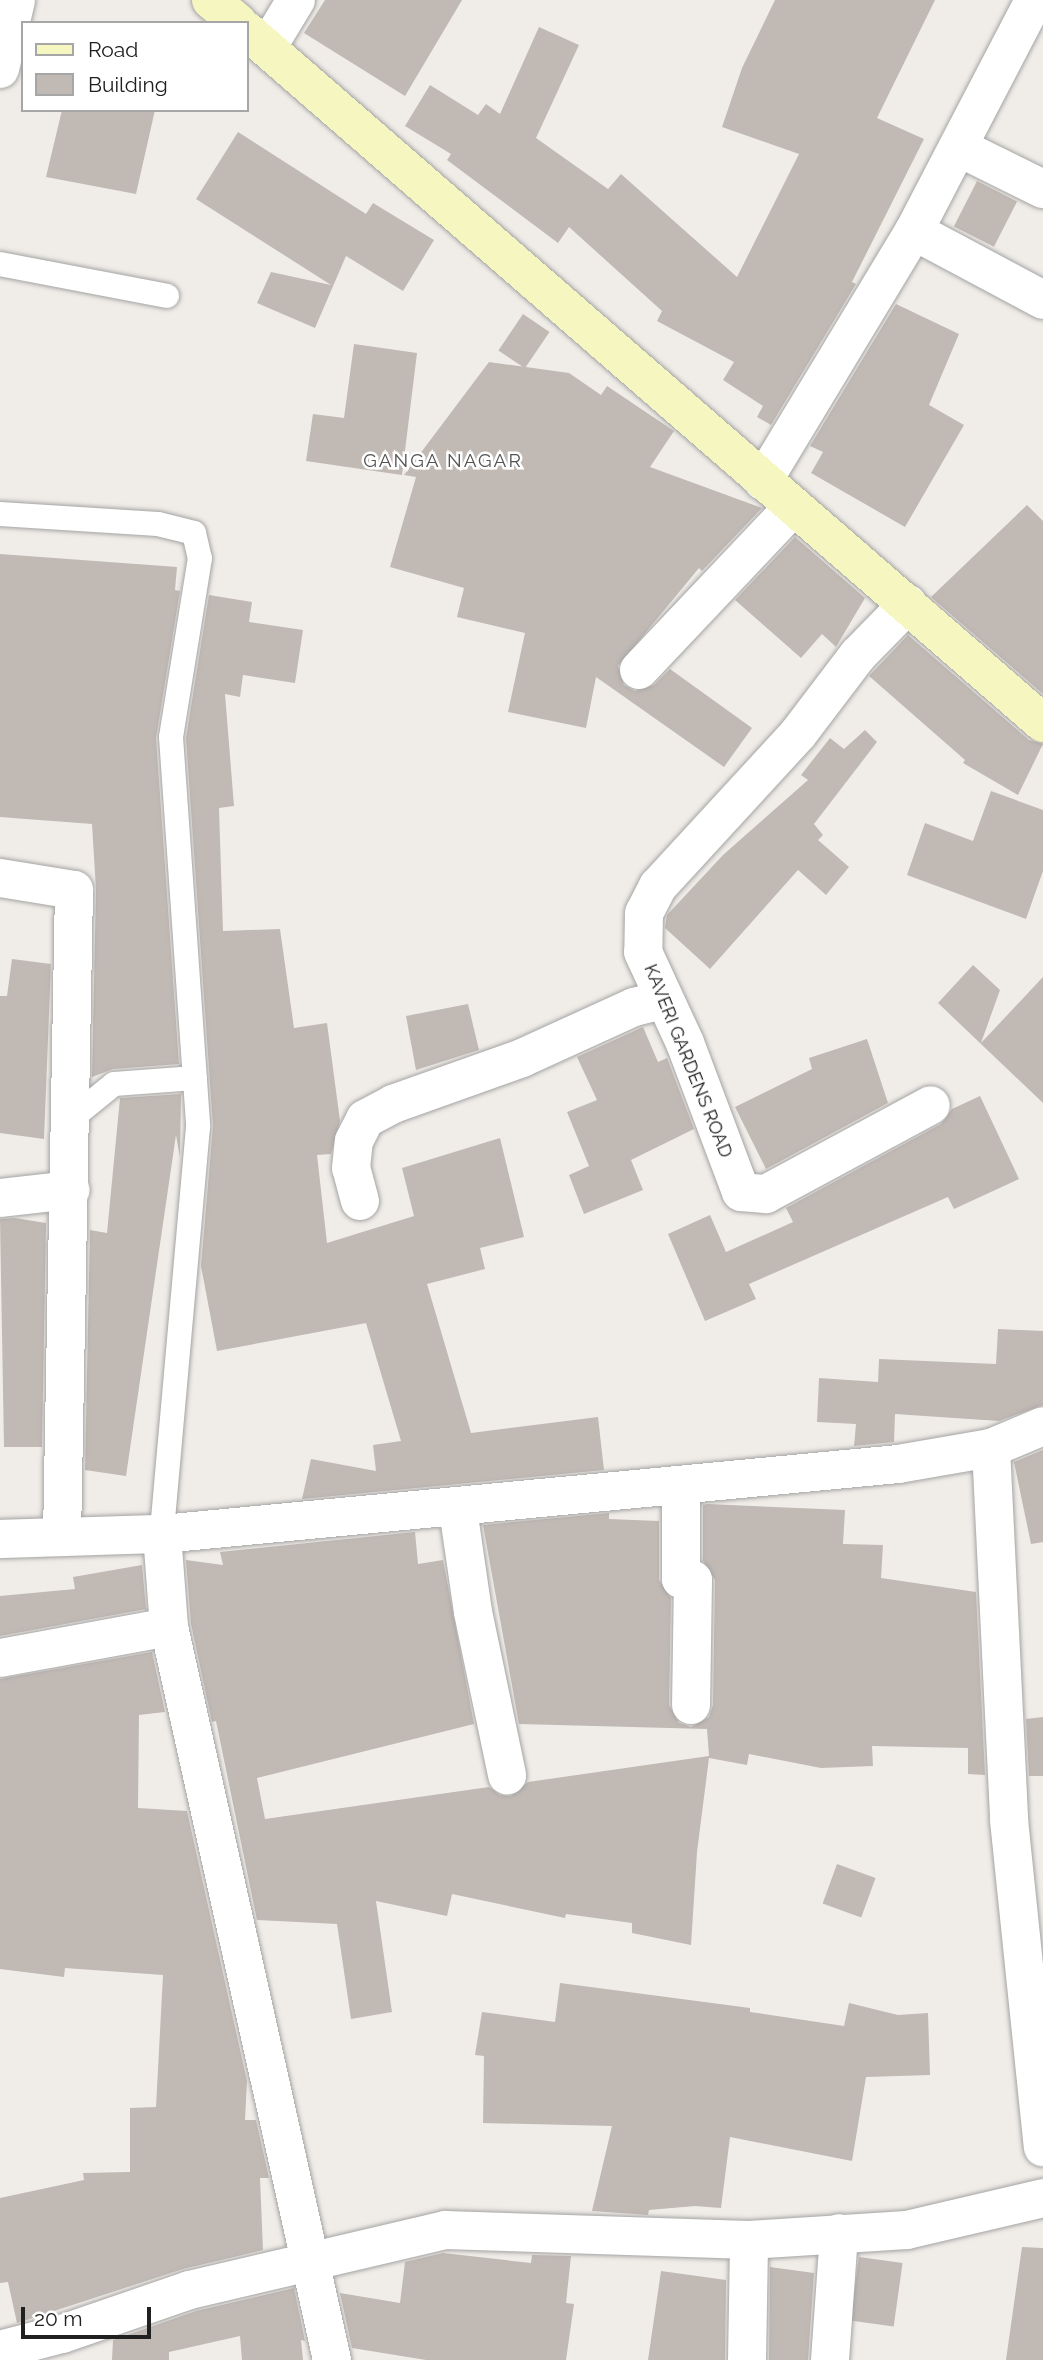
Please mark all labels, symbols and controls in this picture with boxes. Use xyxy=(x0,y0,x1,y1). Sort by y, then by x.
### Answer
legend xyxy=(21,21,248,112)
text: Road xyxy=(88,37,138,62)
text: Building xyxy=(88,72,168,97)
district label: GANGA NAGAR xyxy=(364,450,522,472)
street label: KAVERI GARDENS ROAD xyxy=(639,961,737,1161)
scale bar xyxy=(24,2294,154,2338)
text: 20 m xyxy=(34,2306,82,2331)

